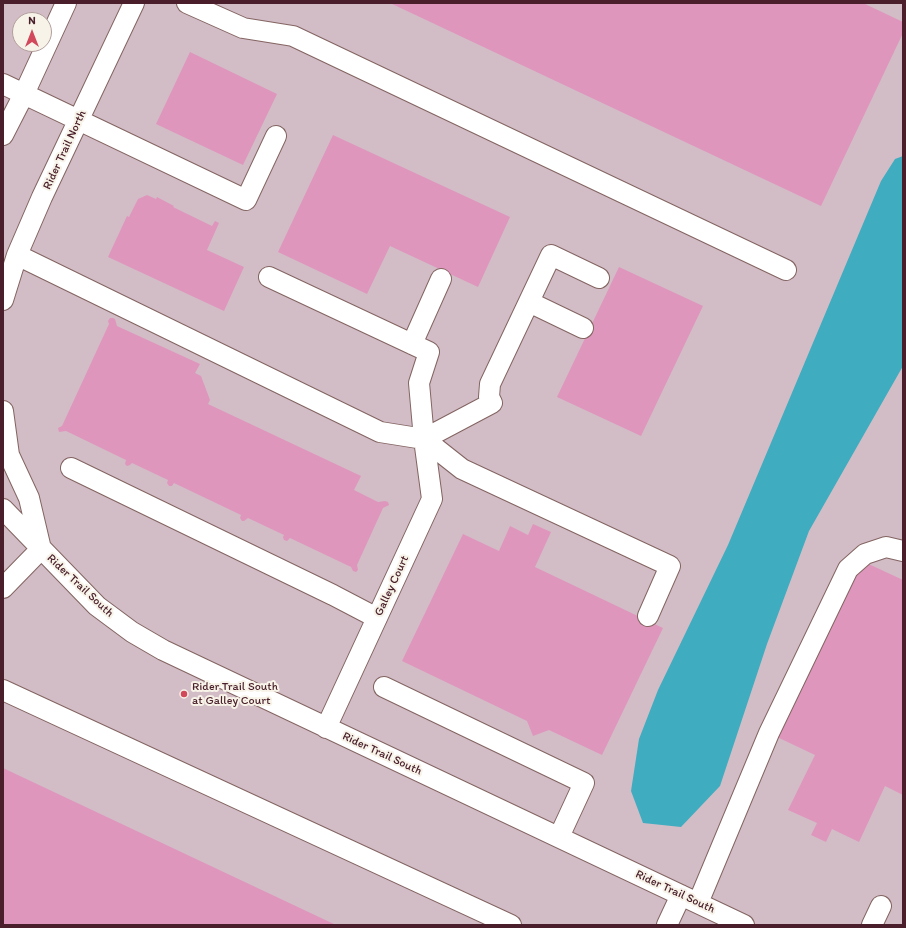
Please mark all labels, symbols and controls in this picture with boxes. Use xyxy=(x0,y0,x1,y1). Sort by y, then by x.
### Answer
north arrow xyxy=(12,12,52,52)
text: N xyxy=(28,14,36,27)
street label: Rider Trail North xyxy=(40,108,90,192)
street label: Rider Trail South xyxy=(44,551,116,621)
street label: Galley Court xyxy=(372,553,412,619)
place label: Rider Trail South at Galley Court xyxy=(192,680,278,708)
marker: Rider Trail South at Galley Court xyxy=(179,689,189,699)
street label: Rider Trail South xyxy=(340,729,424,779)
street label: Rider Trail South xyxy=(633,867,717,917)

